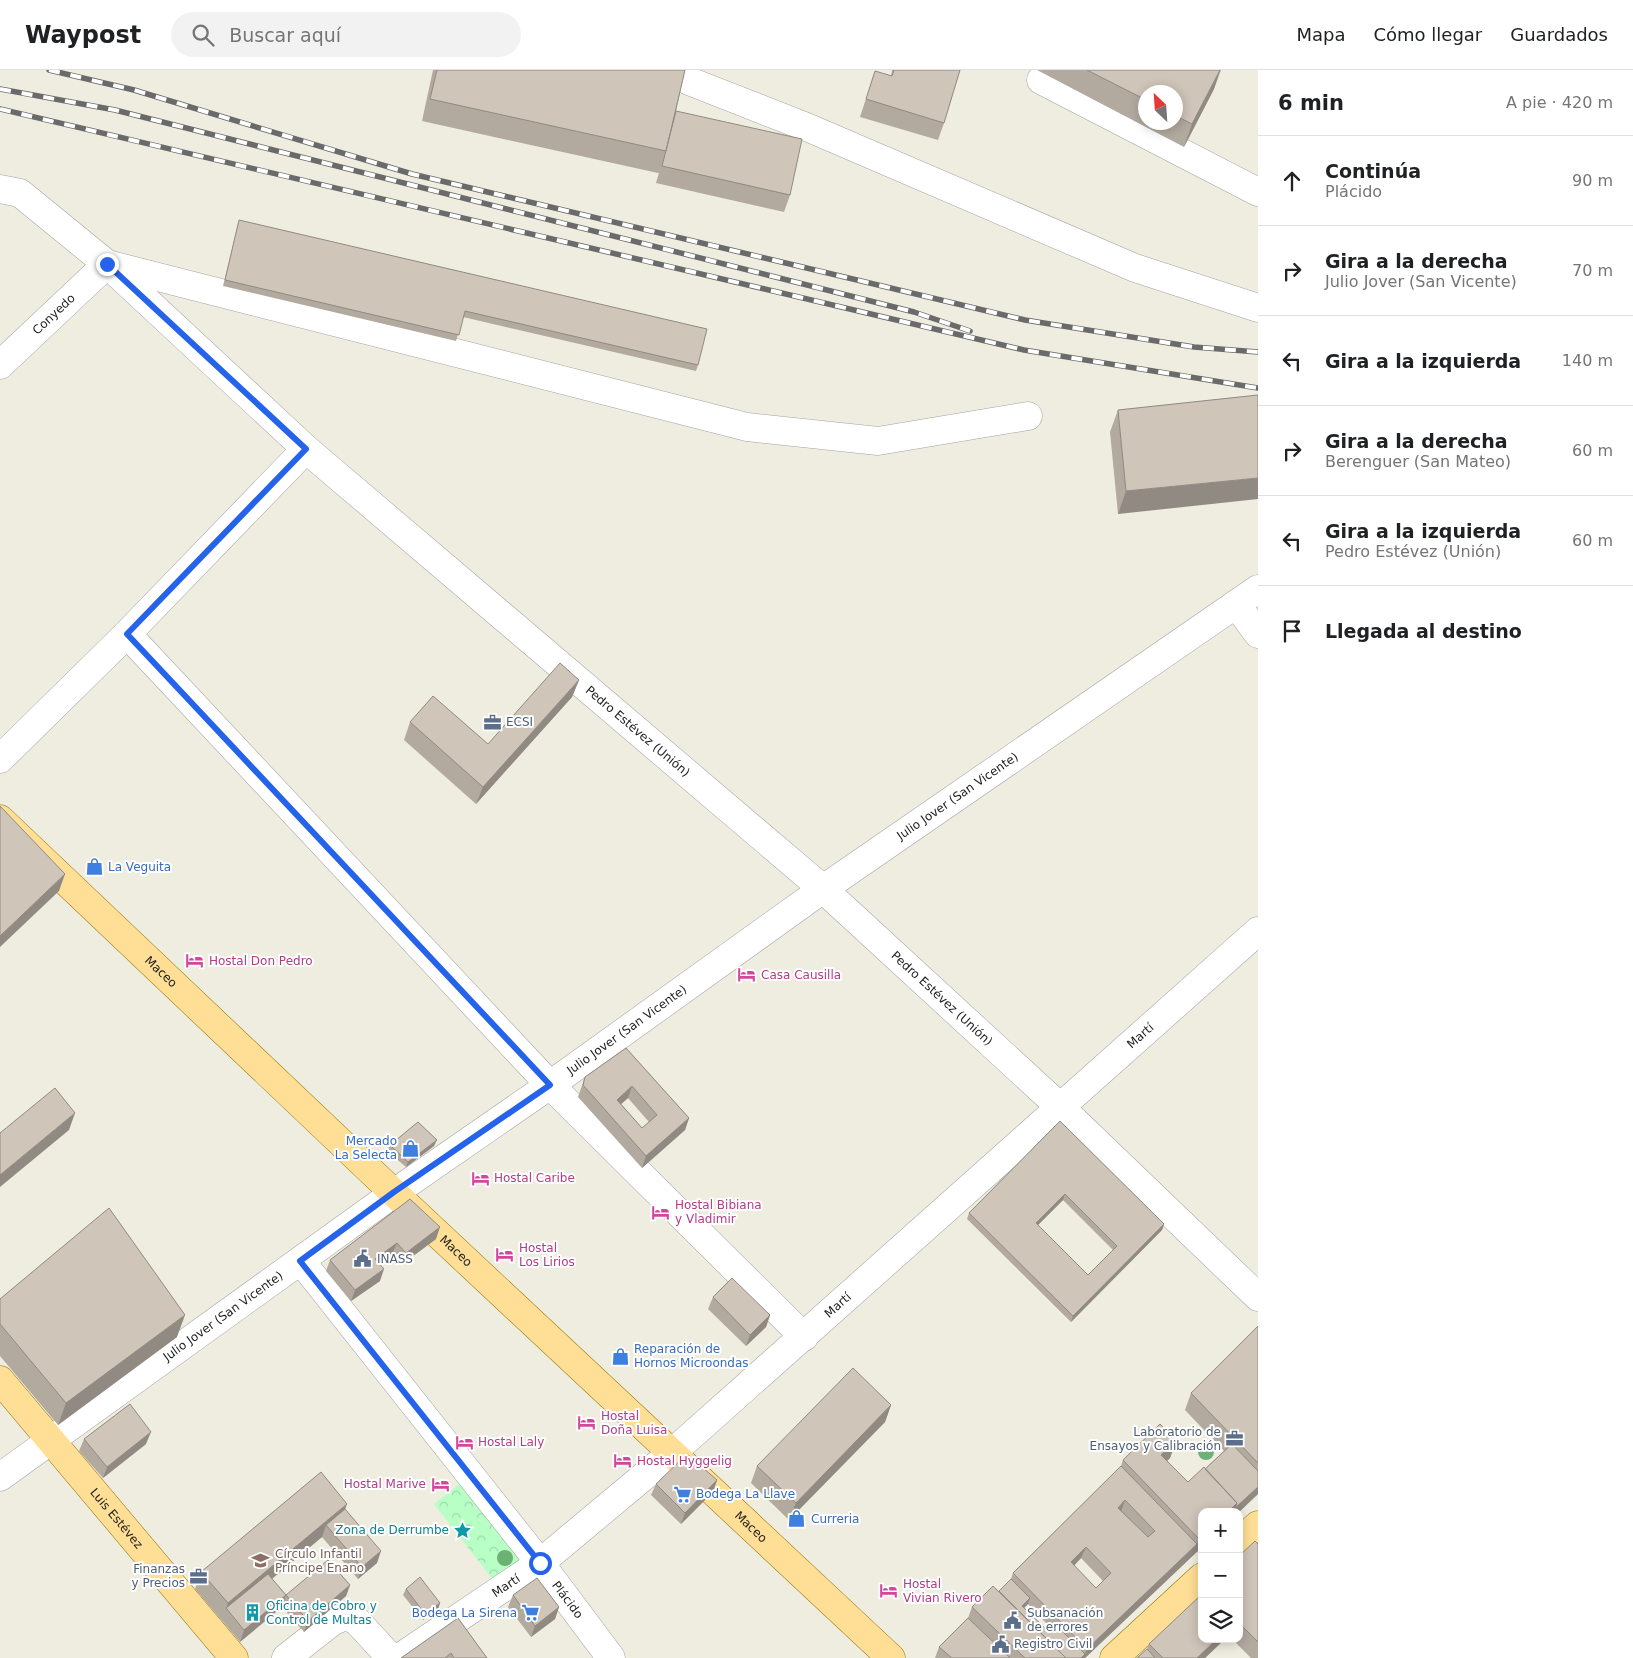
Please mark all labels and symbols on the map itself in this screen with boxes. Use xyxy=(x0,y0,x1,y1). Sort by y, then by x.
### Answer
north arrow xyxy=(1138,85,1183,130)
route end xyxy=(96,253,119,276)
street label: Conyedo xyxy=(30,291,78,337)
street label: Pedro Estévez (Unión) xyxy=(583,683,693,780)
office icon: ECSI xyxy=(482,712,502,732)
place label: ECSI xyxy=(506,715,533,729)
street label: Julio Jover (San Vicente) xyxy=(894,750,1021,843)
shop icon: La Veguita xyxy=(84,857,104,877)
place label: La Veguita xyxy=(108,860,171,874)
street label: Pedro Estévez (Unión) xyxy=(889,949,995,1048)
hotel icon: Hostal Don Pedro xyxy=(185,951,205,971)
street label: Maceo xyxy=(142,953,180,990)
place label: Hostal Don Pedro xyxy=(209,954,313,968)
hotel icon: Casa Causilla xyxy=(737,965,757,985)
place label: Casa Causilla xyxy=(761,968,841,982)
street label: Julio Jover (San Vicente) xyxy=(563,982,689,1078)
street label: Martí xyxy=(1124,1020,1157,1051)
place label: Mercado La Selecta xyxy=(335,1134,397,1162)
shop icon: Mercado La Selecta xyxy=(401,1138,421,1158)
hotel icon: Hostal Caribe xyxy=(470,1168,490,1188)
place label: Hostal Caribe xyxy=(494,1171,575,1185)
place label: Hostal Bibiana y Vladimir xyxy=(675,1198,762,1226)
hotel icon: Hostal Bibiana y Vladimir xyxy=(651,1202,671,1222)
street label: Maceo xyxy=(437,1232,475,1269)
place label: Hostal Los Lirios xyxy=(519,1241,575,1269)
hotel icon: Hostal Los Lirios xyxy=(495,1245,515,1265)
public building icon: INASS xyxy=(353,1249,373,1269)
place label: INASS xyxy=(377,1252,413,1266)
street label: Julio Jover (San Vicente) xyxy=(160,1268,286,1365)
street label: Martí xyxy=(822,1289,854,1321)
place label: Reparación de Hornos Microondas xyxy=(634,1342,749,1370)
shop icon: Reparación de Hornos Microondas xyxy=(610,1346,630,1366)
place label: Hostal Doña Luisa xyxy=(601,1409,667,1437)
hotel icon: Hostal Doña Luisa xyxy=(577,1413,597,1433)
place label: Laboratorio de Ensayos y Calibración xyxy=(1090,1425,1221,1453)
office icon: Laboratorio de Ensayos y Calibración xyxy=(1225,1429,1245,1449)
hotel icon: Hostal Laly xyxy=(454,1432,474,1452)
place label: Hostal Laly xyxy=(478,1435,544,1449)
hotel icon: Hostal Hyggelig xyxy=(613,1451,633,1471)
place label: Hostal Hyggelig xyxy=(637,1454,732,1468)
hotel icon: Hostal Marive xyxy=(430,1474,450,1494)
place label: Hostal Marive xyxy=(344,1477,426,1491)
supermarket icon: Bodega La Llave xyxy=(672,1484,692,1504)
street label: Luis Estévez xyxy=(87,1486,146,1551)
place label: Bodega La Llave xyxy=(696,1487,795,1501)
street label: Maceo xyxy=(732,1508,770,1545)
shop icon: Curreria xyxy=(787,1509,807,1529)
place label: Curreria xyxy=(811,1512,859,1526)
place icon: Zona de Derrumbe xyxy=(453,1520,473,1540)
place label: Zona de Derrumbe xyxy=(335,1523,449,1537)
place label: Círculo Infantil Príncipe Enano xyxy=(275,1547,364,1575)
school or university icon: Círculo Infantil Príncipe Enano xyxy=(251,1551,271,1571)
route start xyxy=(529,1552,552,1575)
place label: Finanzas y Precios xyxy=(131,1562,185,1590)
office icon: Finanzas y Precios xyxy=(189,1566,209,1586)
street label: Martí xyxy=(489,1571,523,1600)
place label: Hostal Vivian Rivero xyxy=(903,1577,982,1605)
street label: Plácido xyxy=(549,1578,586,1621)
hotel icon: Hostal Vivian Rivero xyxy=(879,1581,899,1601)
place label: Oficina de Cobro y Control de Multas xyxy=(266,1599,377,1627)
building icon: Oficina de Cobro y Control de Multas xyxy=(242,1603,262,1623)
supermarket icon: Bodega La Sirena xyxy=(521,1603,541,1623)
place label: Bodega La Sirena xyxy=(412,1606,517,1620)
place label: Subsanación de errores xyxy=(1027,1606,1103,1634)
public building icon: Subsanación de errores xyxy=(1003,1610,1023,1630)
public building icon: Registro Civil xyxy=(990,1634,1010,1654)
place label: Registro Civil xyxy=(1014,1637,1092,1651)

